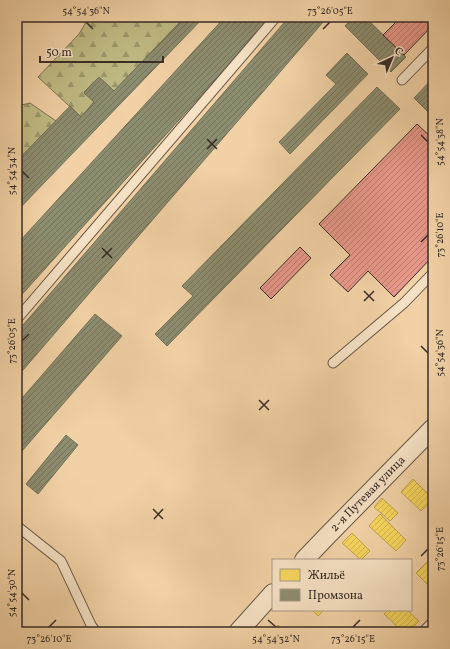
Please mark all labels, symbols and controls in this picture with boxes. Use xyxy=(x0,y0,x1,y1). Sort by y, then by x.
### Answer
text: 54°54'36"N xyxy=(62,4,110,18)
text: 73°26'05"E xyxy=(307,4,353,18)
scale bar xyxy=(40,38,163,64)
north arrow xyxy=(372,38,412,78)
text: С xyxy=(390,44,406,60)
text: 50 m xyxy=(46,45,72,61)
text: 54°54'38"N xyxy=(433,118,447,166)
text: 54°54'34"N xyxy=(5,146,19,195)
text: 73°26'10"E xyxy=(433,213,447,257)
text: 73°26'05"E xyxy=(5,318,19,364)
text: 54°54'36"N xyxy=(433,329,447,377)
street label: 2-я Путевая улица xyxy=(327,452,409,536)
text: 73°26'15"E xyxy=(433,527,447,571)
legend xyxy=(272,559,412,611)
text: 54°54'30"N xyxy=(5,568,19,617)
text: Жильё xyxy=(308,568,345,584)
text: Промзона xyxy=(308,588,363,604)
text: 73°26'10"E xyxy=(27,632,71,646)
text: 54°54'32"N xyxy=(252,632,300,646)
text: 73°26'15"E xyxy=(331,632,375,646)

